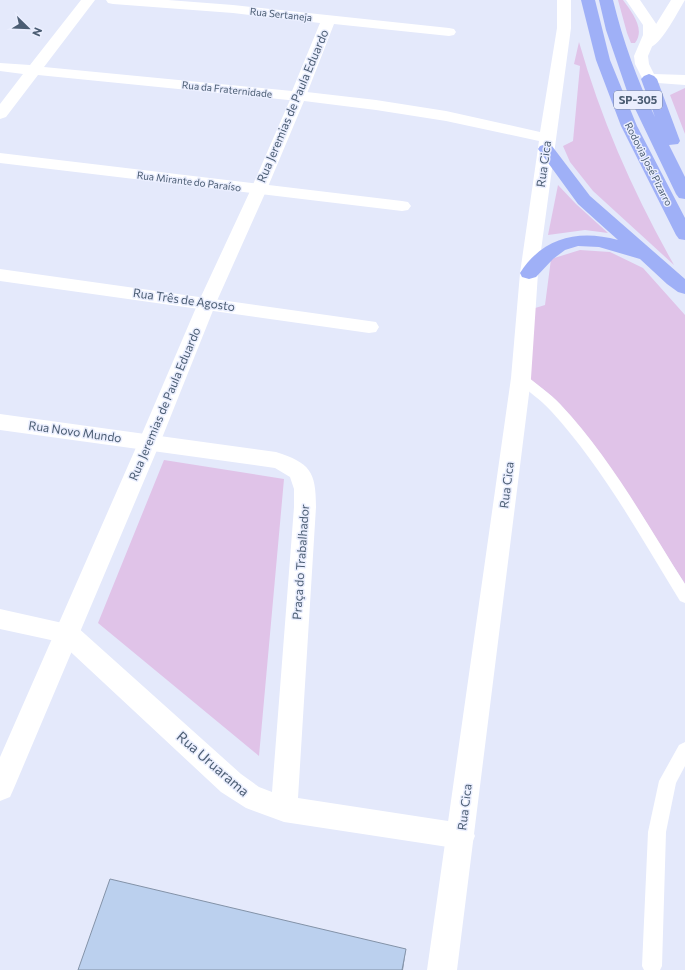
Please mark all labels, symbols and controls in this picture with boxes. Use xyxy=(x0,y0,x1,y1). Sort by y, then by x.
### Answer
street label: Rua Sertaneja xyxy=(249,5,313,23)
north arrow xyxy=(8,8,48,48)
text: N xyxy=(30,26,45,38)
street label: Rua Jeremias de Paula Eduardo xyxy=(253,27,332,185)
street label: Rua da Fraternidade xyxy=(181,78,273,100)
road number: SP-305 xyxy=(614,91,662,109)
street label: Rodovia José Pizarro xyxy=(623,120,675,208)
street label: Rua Cica xyxy=(533,140,553,188)
street label: Rua Mirante do Paraíso xyxy=(136,169,242,193)
street label: Rua Três de Agosto xyxy=(132,285,236,313)
street label: Rua Jeremias de Paula Eduardo xyxy=(125,325,204,483)
street label: Rua Novo Mundo xyxy=(28,418,123,444)
street label: Rua Cica xyxy=(496,461,516,509)
street label: Praça do Trabalhador xyxy=(289,504,311,620)
street label: Rua Uruarama xyxy=(174,728,253,800)
street label: Rua Cica xyxy=(454,783,474,831)

